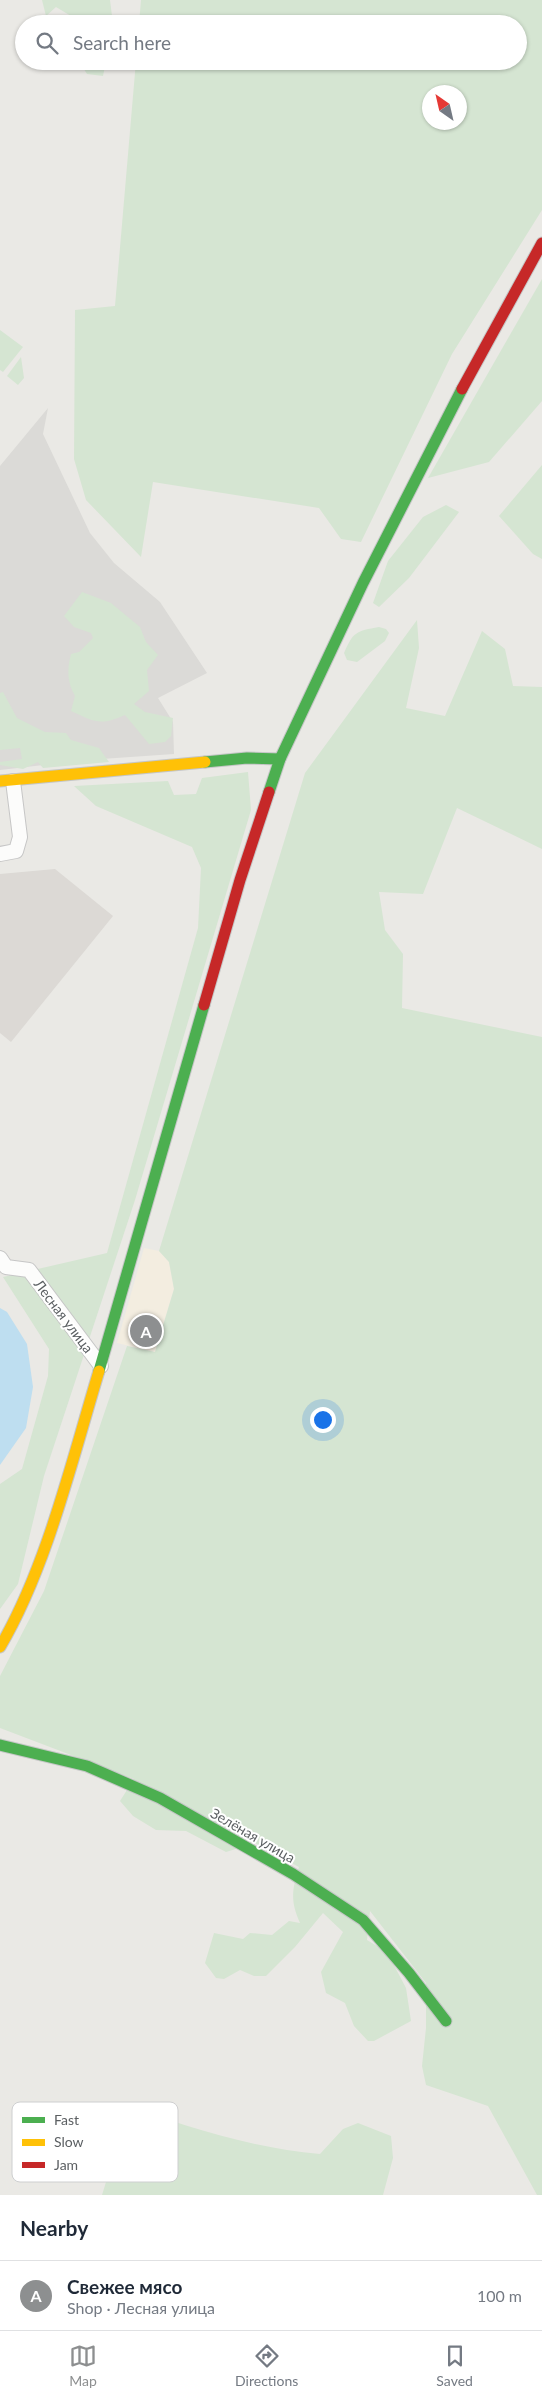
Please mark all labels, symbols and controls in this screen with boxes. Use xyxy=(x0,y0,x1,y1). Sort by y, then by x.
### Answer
search box xyxy=(15,15,527,70)
icon: search xyxy=(33,29,61,57)
text: Search here xyxy=(73,31,171,54)
north arrow xyxy=(422,85,467,130)
street label: Лесная улица xyxy=(30,1275,97,1356)
pin: A xyxy=(130,1312,162,1350)
your location xyxy=(310,1407,336,1433)
street label: Зелёная улица xyxy=(208,1804,298,1866)
legend xyxy=(12,2102,178,2182)
text: Fast xyxy=(54,2111,79,2128)
text: Slow xyxy=(54,2133,84,2150)
text: Jam xyxy=(54,2156,78,2173)
text: Nearby xyxy=(20,2215,88,2240)
text: Свежее мясо xyxy=(67,2275,182,2298)
text: A xyxy=(30,2286,42,2305)
text: 100 m xyxy=(477,2286,522,2305)
text: Shop · Лесная улица xyxy=(67,2298,215,2317)
tab: Map xyxy=(69,2342,97,2389)
tab: Directions xyxy=(235,2342,298,2389)
tab: Saved xyxy=(436,2342,473,2389)

